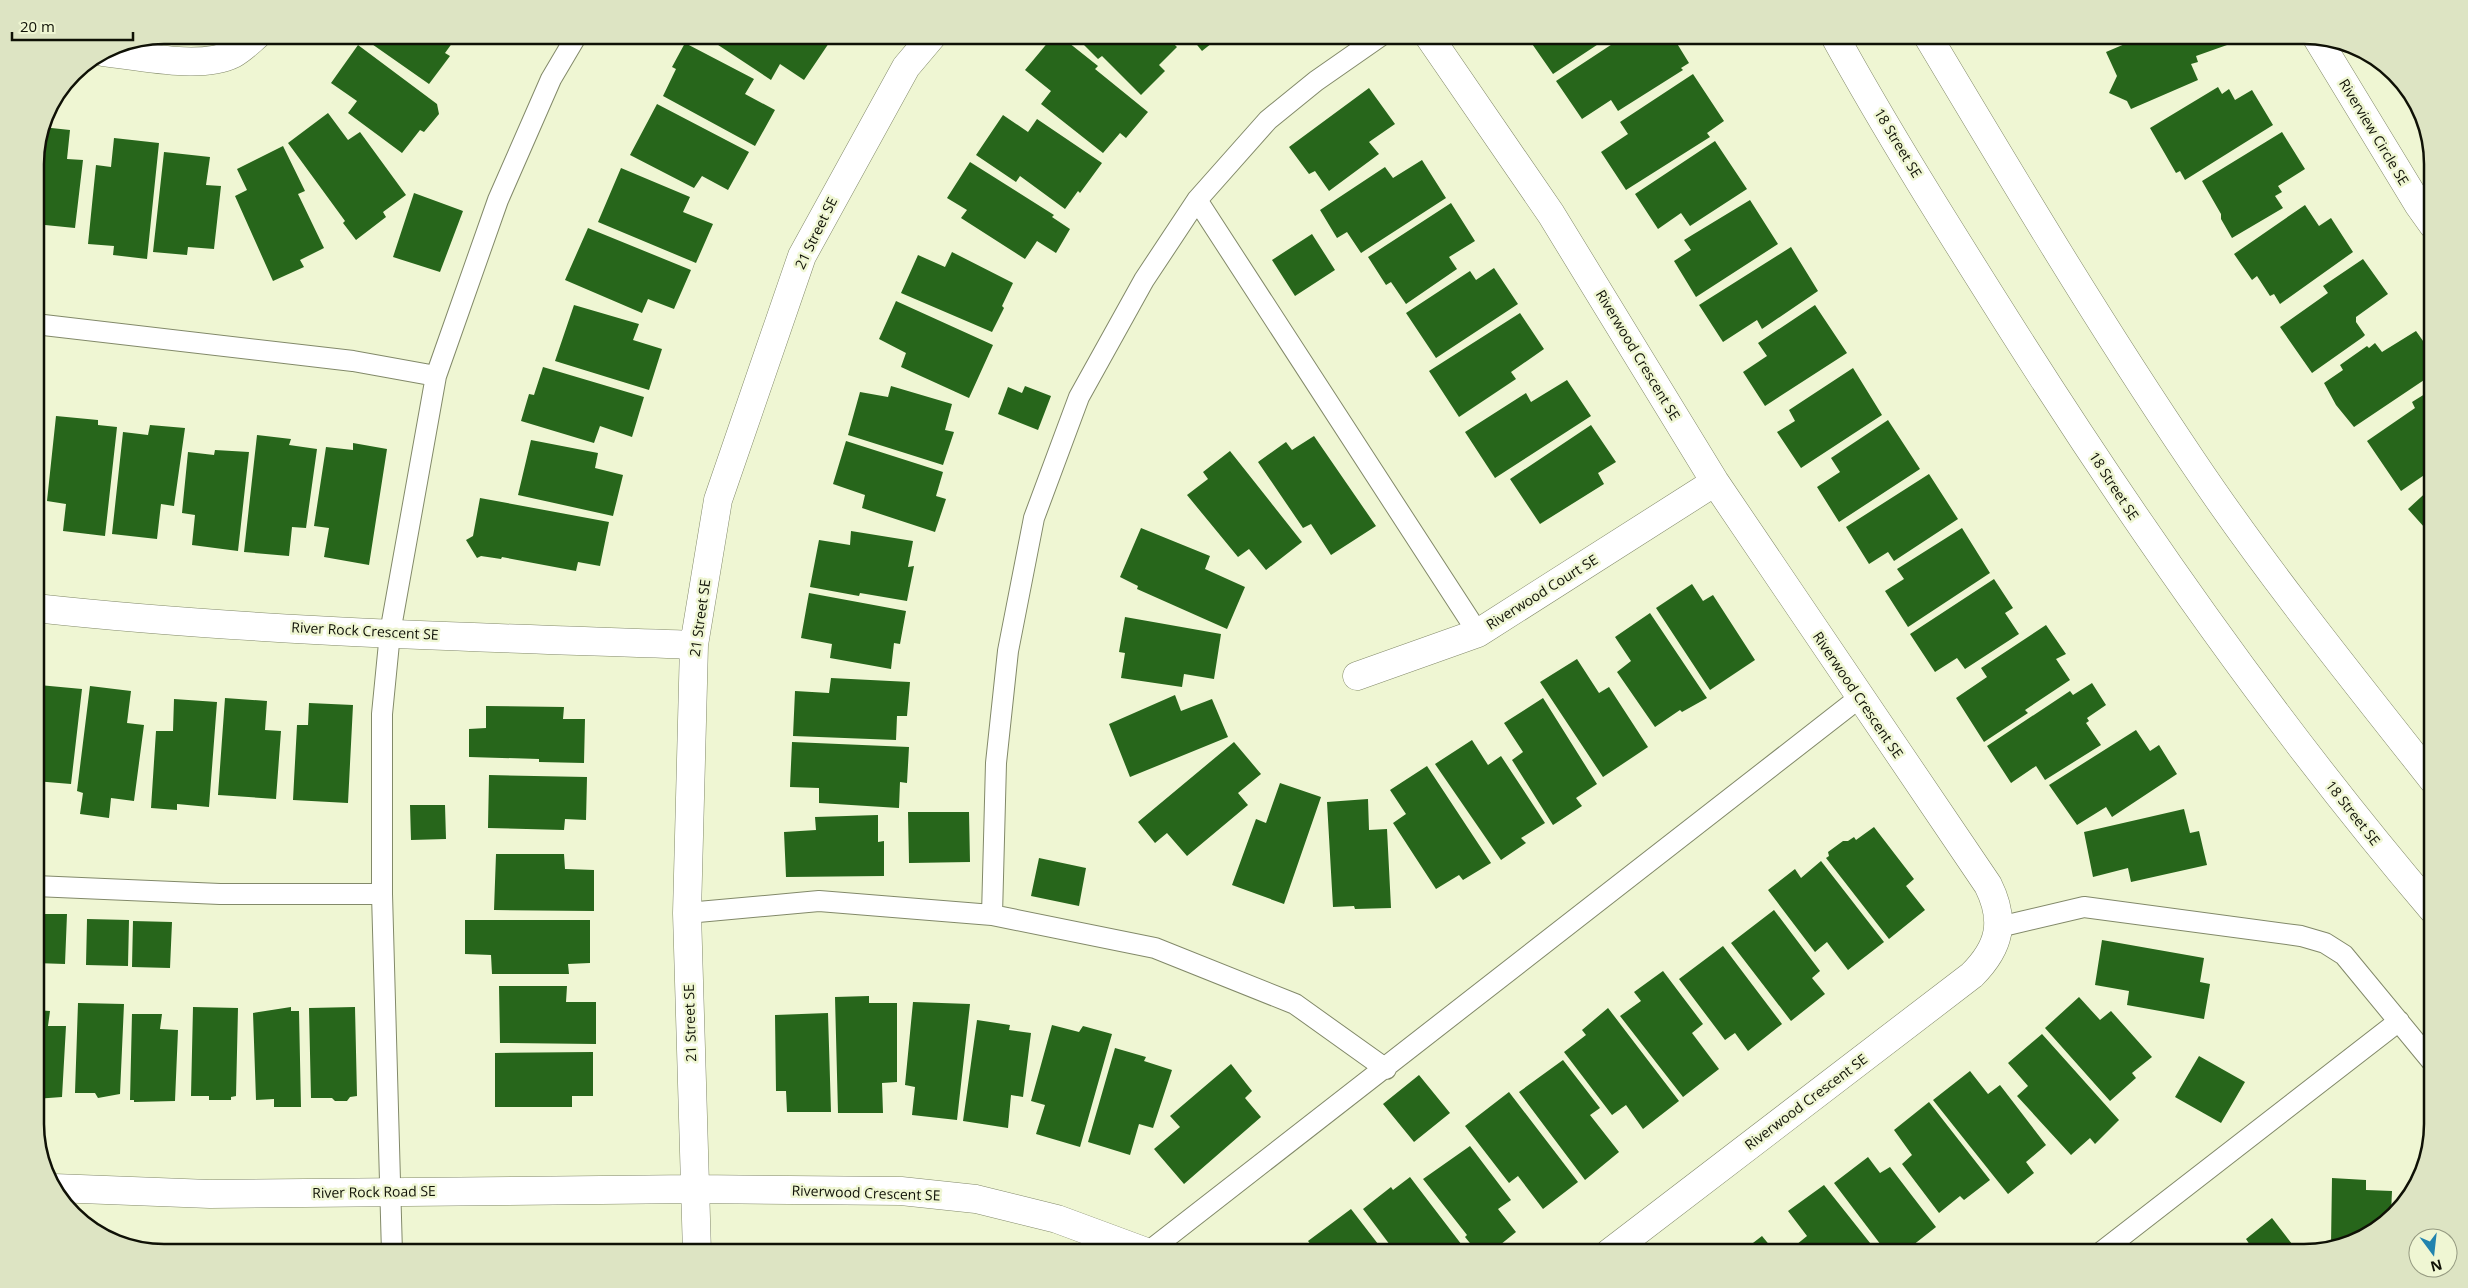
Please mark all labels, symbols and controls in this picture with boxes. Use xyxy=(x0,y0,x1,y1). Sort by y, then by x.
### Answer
scale bar xyxy=(12,10,134,42)
text: 20 m xyxy=(20,16,55,36)
street label: Riverview Circle SE xyxy=(2335,75,2414,188)
street label: 18 Street SE xyxy=(1870,104,1927,181)
street label: 21 Street SE xyxy=(790,194,841,272)
street label: Riverwood Crescent SE xyxy=(1592,286,1685,423)
street label: 18 Street SE xyxy=(2085,448,2144,524)
street label: Riverwood Court SE xyxy=(1482,550,1601,634)
street label: 21 Street SE xyxy=(685,578,714,658)
street label: River Rock Crescent SE xyxy=(291,617,439,644)
street label: Riverwood Crescent SE xyxy=(1809,628,1908,762)
street label: 18 Street SE xyxy=(2322,776,2385,849)
street label: 21 Street SE xyxy=(679,984,700,1062)
street label: Riverwood Crescent SE xyxy=(1740,1049,1871,1154)
street label: Riverwood Crescent SE xyxy=(791,1180,941,1205)
street label: River Rock Road SE xyxy=(312,1181,436,1202)
north arrow xyxy=(2408,1228,2458,1278)
text: N xyxy=(2429,1255,2444,1277)

